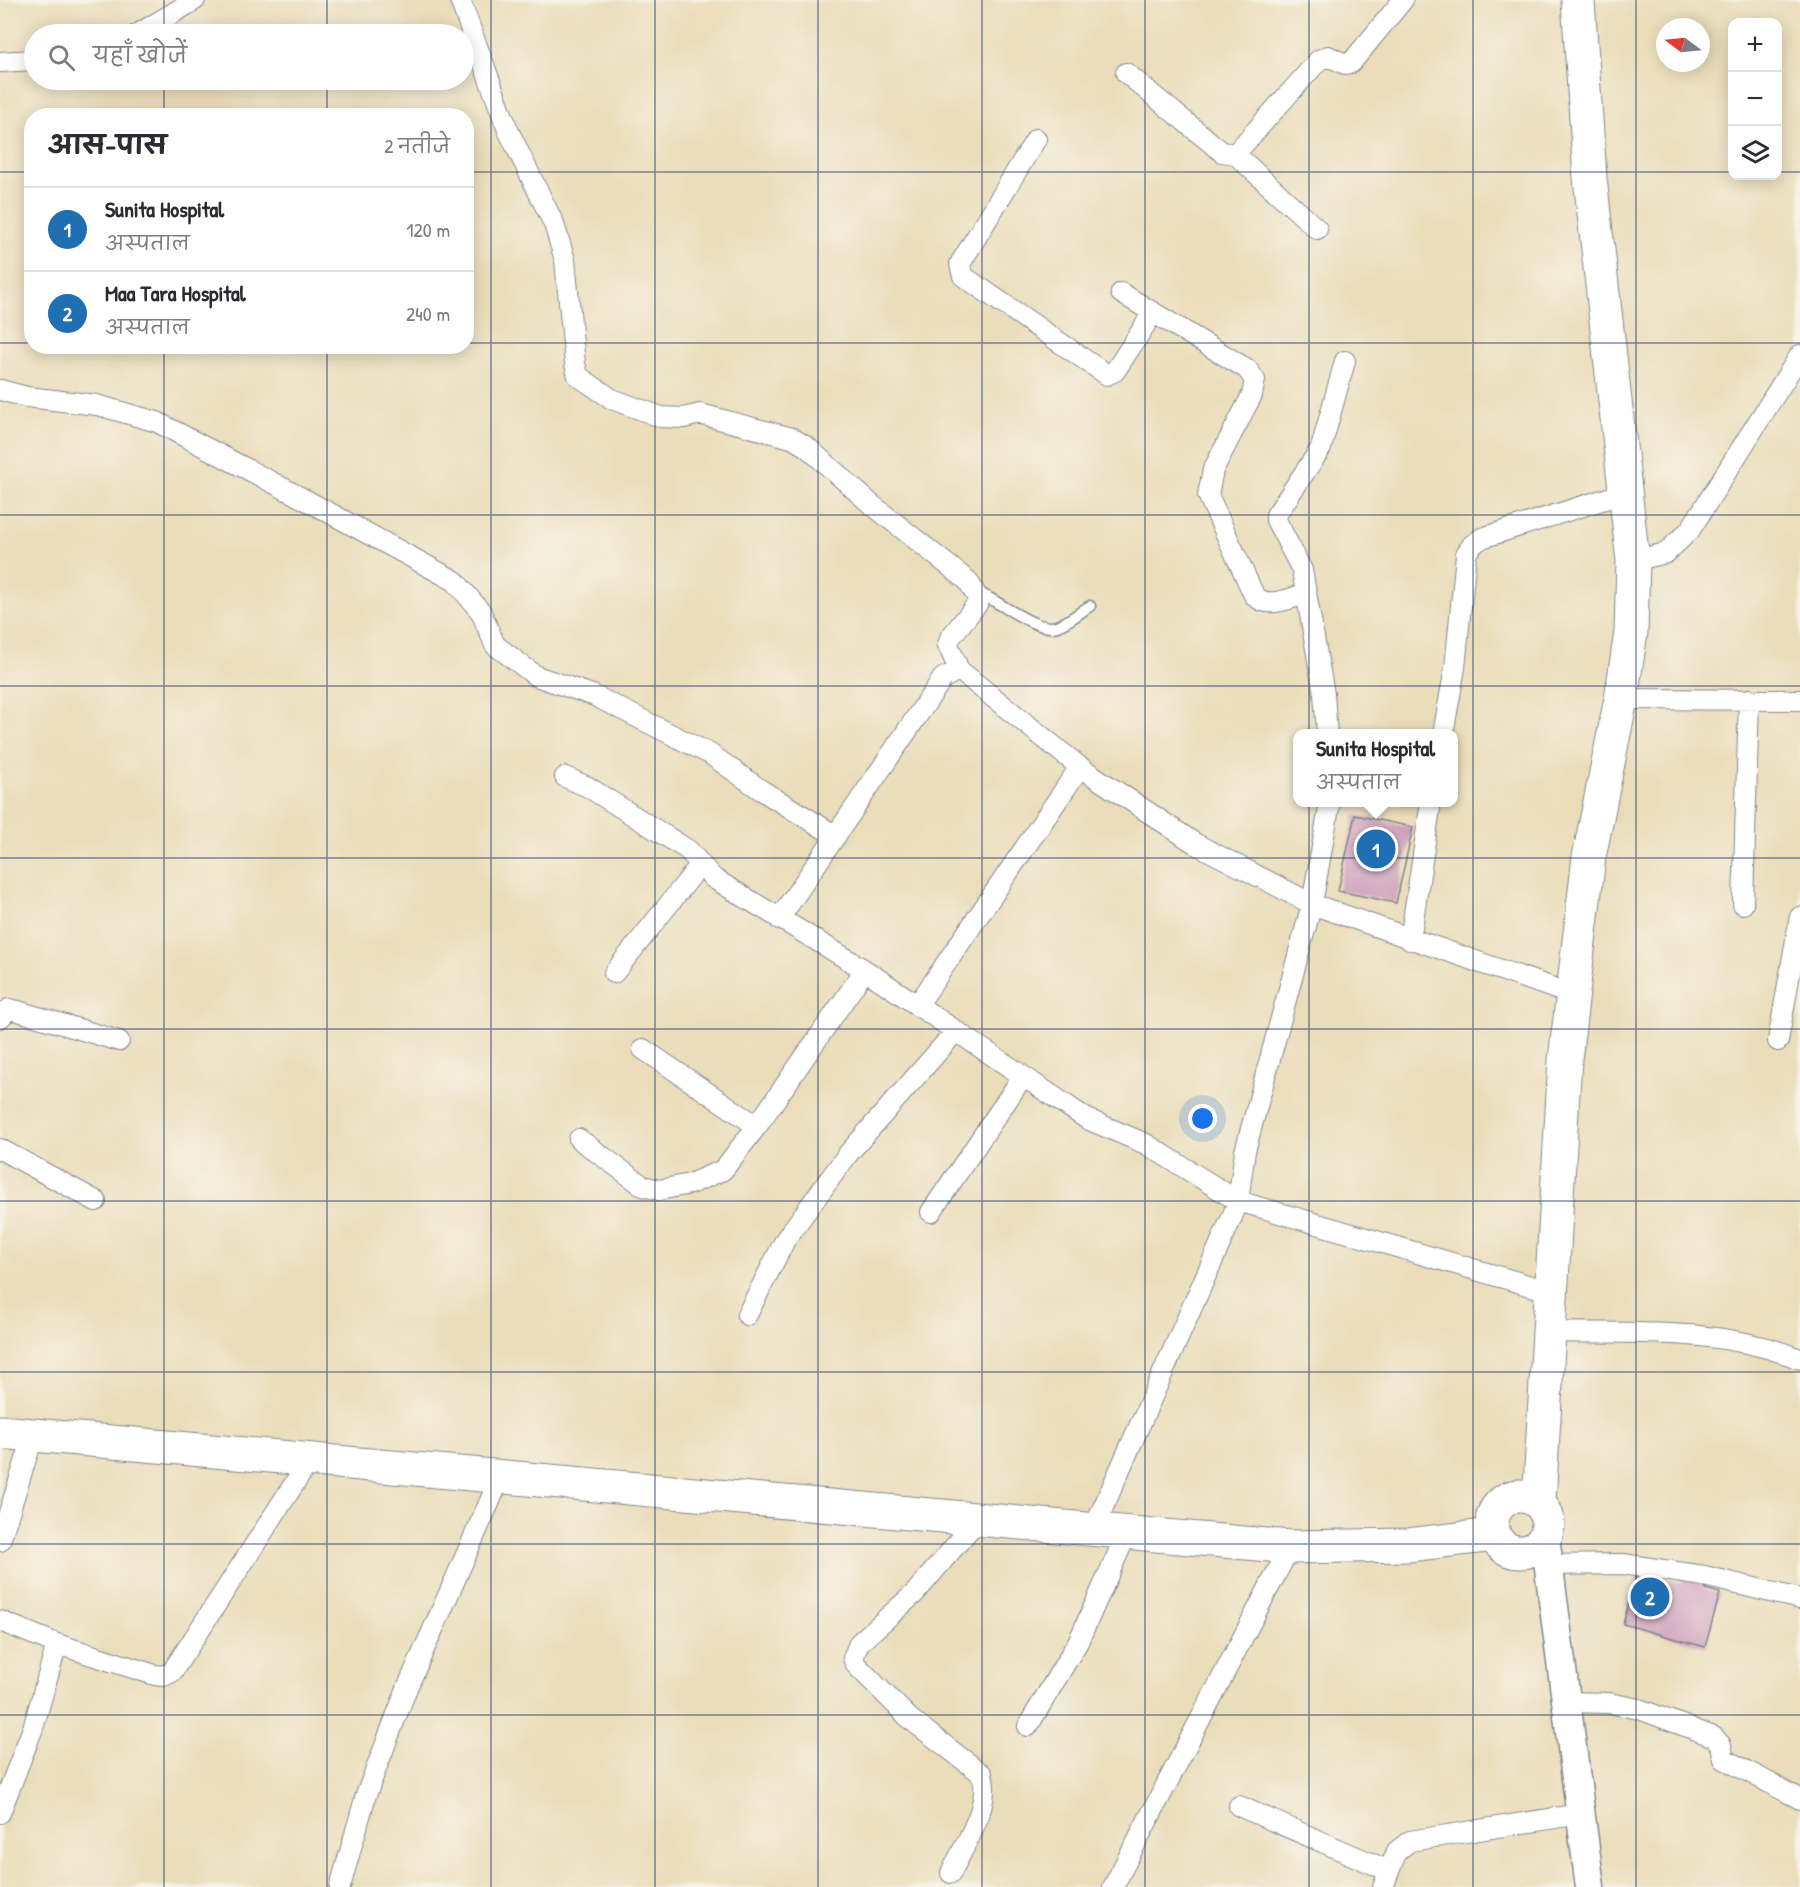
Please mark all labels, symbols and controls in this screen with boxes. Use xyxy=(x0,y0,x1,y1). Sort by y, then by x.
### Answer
north arrow xyxy=(1656,18,1710,72)
map controls xyxy=(1728,18,1782,180)
button: + xyxy=(1728,18,1782,72)
search box xyxy=(24,24,474,90)
text: यहाँ खोजें xyxy=(93,40,187,70)
icon: search xyxy=(45,41,78,74)
button: − xyxy=(1728,72,1782,126)
button: layers xyxy=(1728,126,1782,180)
text: आस-पास xyxy=(48,127,167,162)
text: 2 नतीजे xyxy=(384,132,450,159)
text: Sunita Hospital xyxy=(105,194,224,224)
text: 1 xyxy=(64,216,71,243)
text: 120 m xyxy=(406,216,450,243)
text: अस्पताल xyxy=(105,229,190,256)
text: Maa Tara Hospital xyxy=(105,278,246,308)
text: 2 xyxy=(63,300,72,327)
text: 240 m xyxy=(406,300,450,327)
text: अस्पताल xyxy=(105,313,190,340)
popup xyxy=(1293,729,1458,807)
text: Sunita Hospital xyxy=(1316,733,1435,763)
text: अस्पताल xyxy=(1316,768,1401,795)
pin: 1 xyxy=(1356,826,1396,872)
your location xyxy=(1188,1104,1217,1133)
pin: 2 xyxy=(1630,1574,1670,1620)

